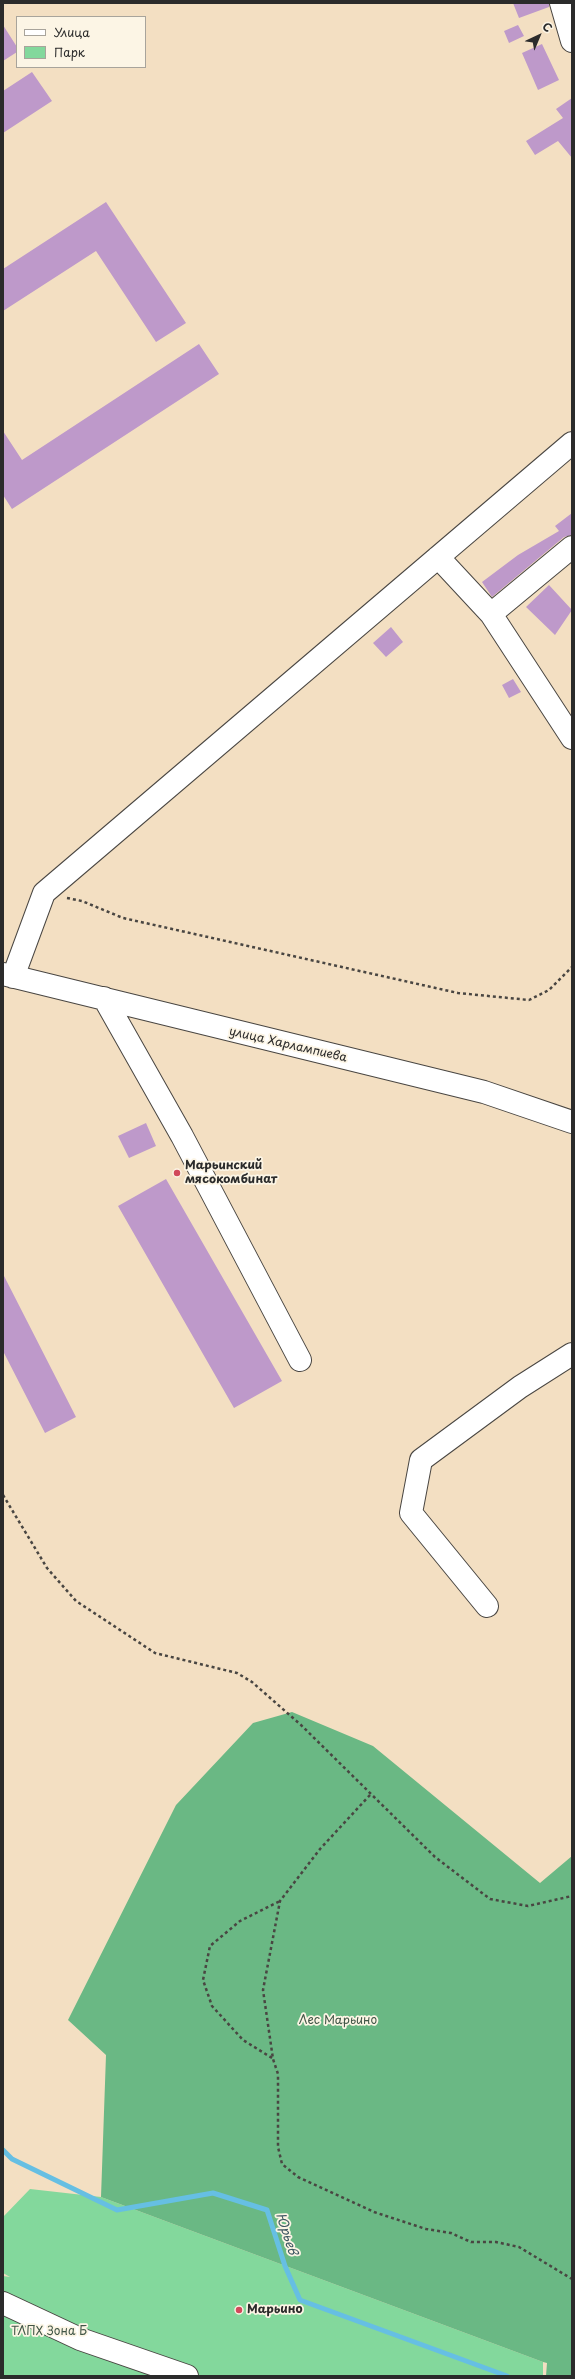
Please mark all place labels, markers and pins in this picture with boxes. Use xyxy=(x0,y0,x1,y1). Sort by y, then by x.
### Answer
place label: Марьинский мясокомбинат xyxy=(185,1159,277,1187)
marker: Марьинский мясокомбинат xyxy=(172,1168,182,1178)
place label: Марьино xyxy=(247,2303,303,2317)
marker: Марьино xyxy=(234,2305,244,2315)

